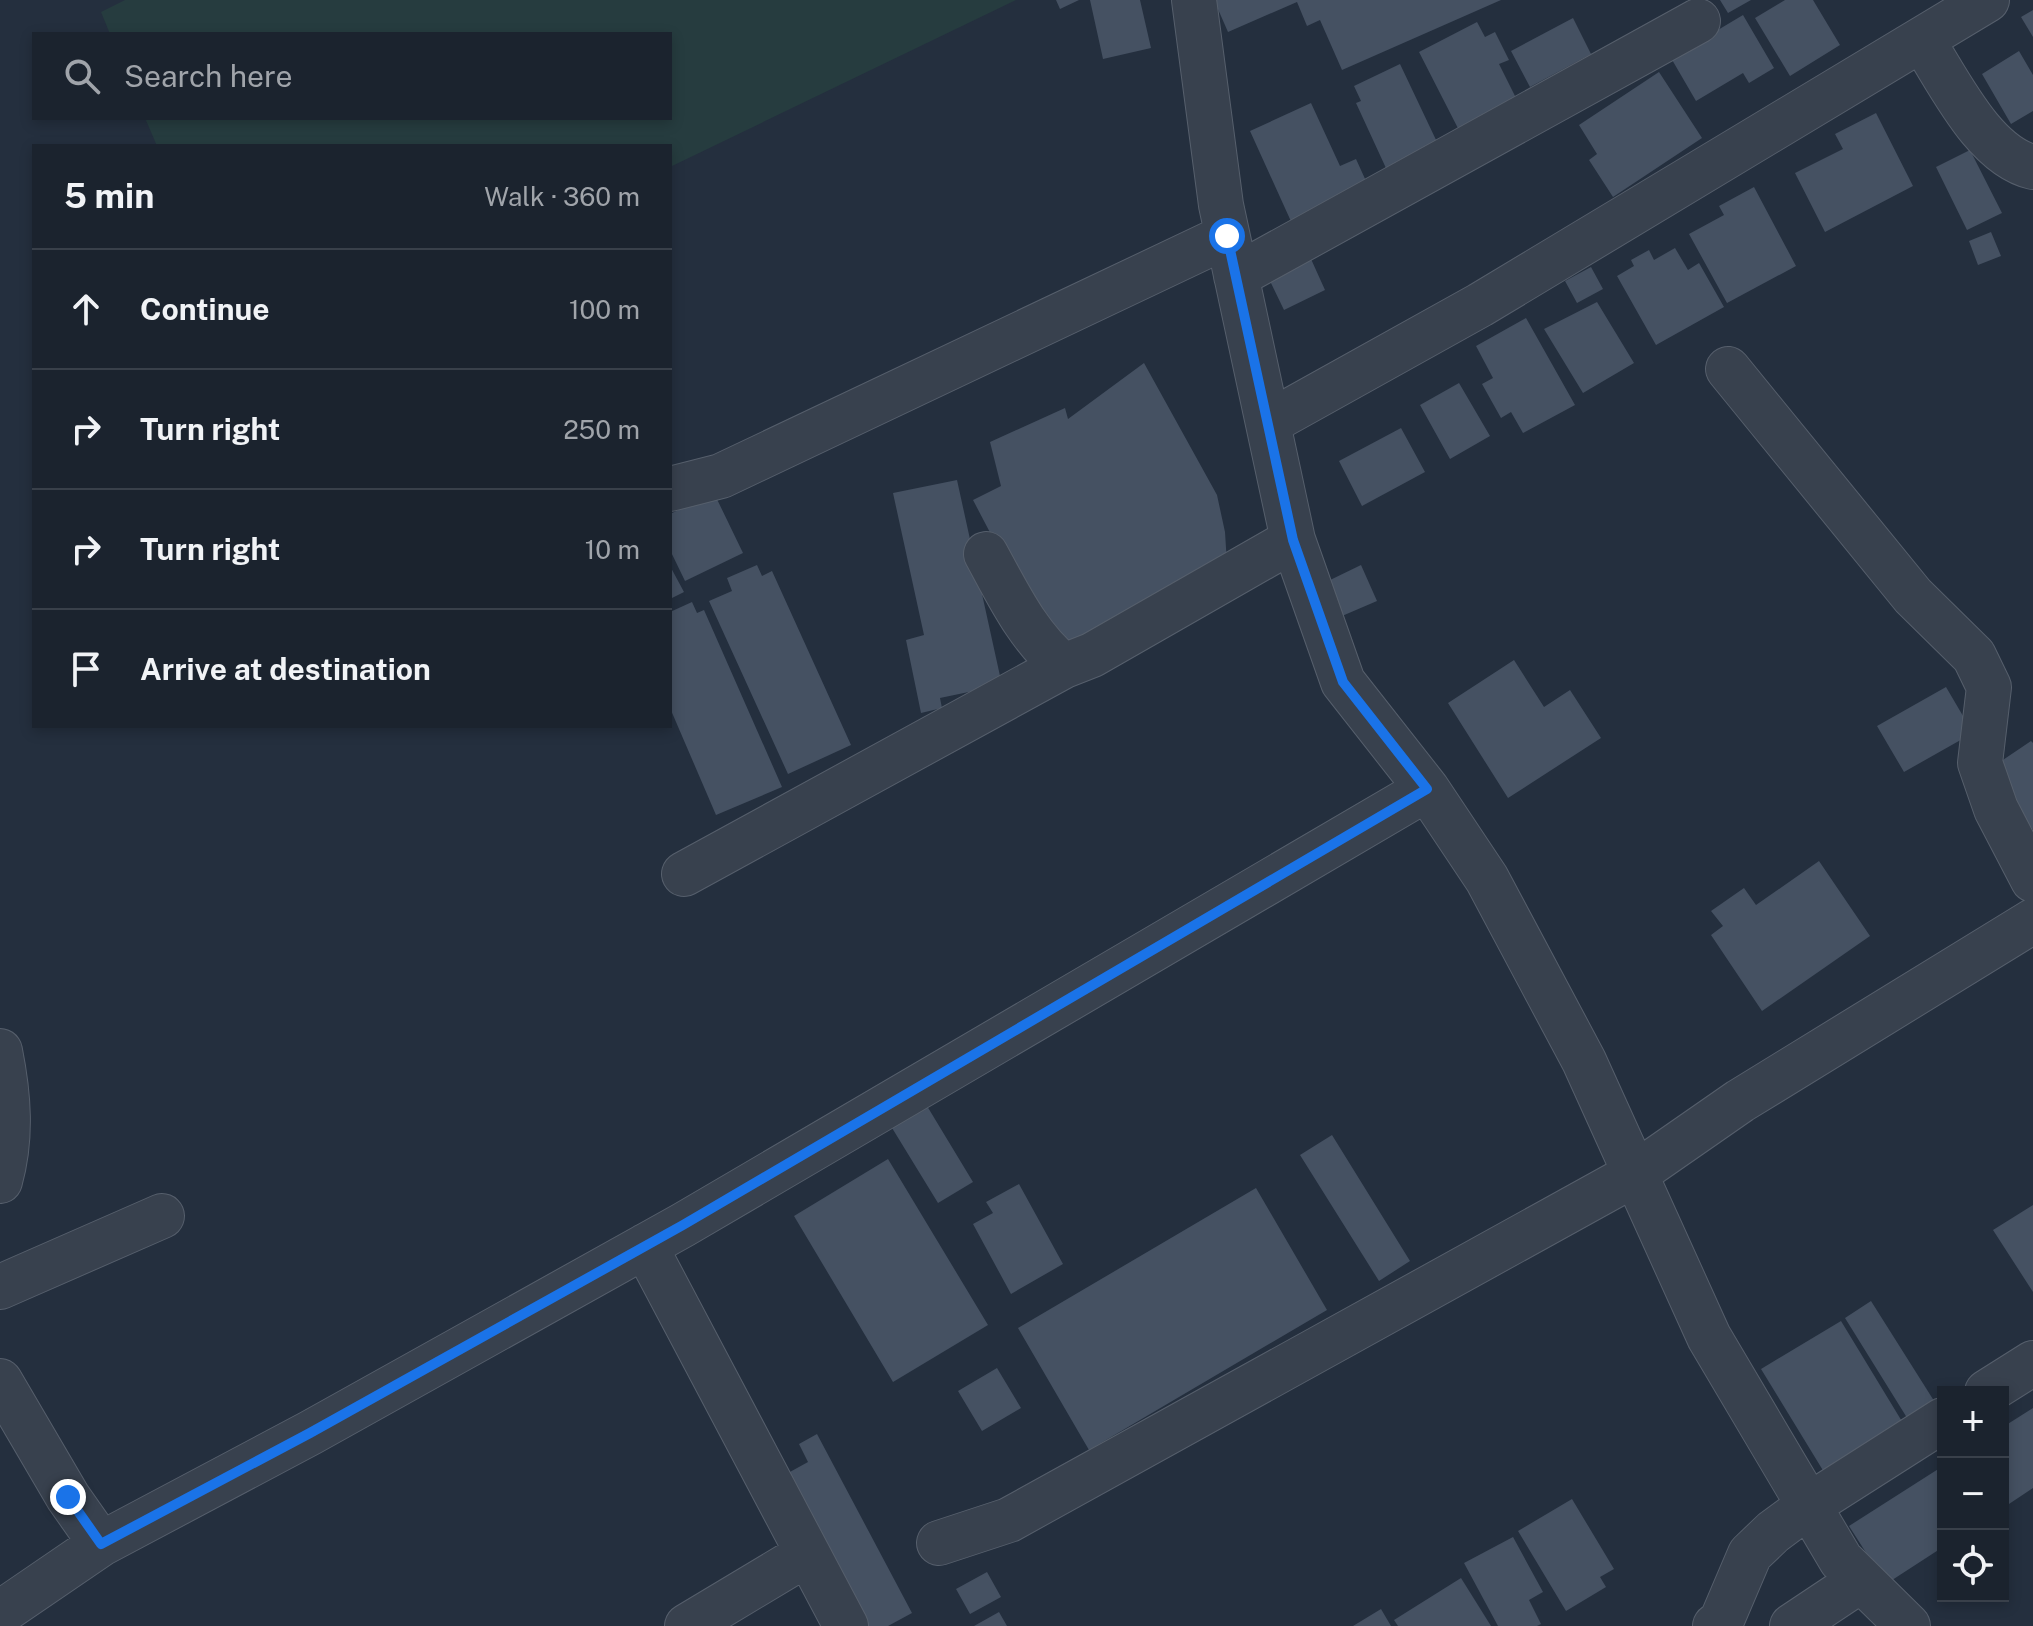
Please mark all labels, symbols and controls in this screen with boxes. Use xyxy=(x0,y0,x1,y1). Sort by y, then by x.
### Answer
search box xyxy=(32,32,672,120)
icon: search xyxy=(60,54,104,98)
text: Search here xyxy=(124,58,292,94)
text: 5 min xyxy=(64,176,154,216)
text: Walk · 360 m xyxy=(484,181,640,212)
route start xyxy=(1209,218,1245,254)
icon: ahead xyxy=(64,287,108,331)
text: Continue xyxy=(140,291,270,327)
text: 100 m xyxy=(569,294,640,325)
icon: right xyxy=(64,407,108,451)
text: Turn right xyxy=(140,411,280,447)
text: 250 m xyxy=(563,414,640,445)
icon: right xyxy=(64,527,108,571)
text: Turn right xyxy=(140,531,280,567)
text: 10 m xyxy=(585,534,640,565)
icon: arrive xyxy=(64,647,108,691)
text: Arrive at destination xyxy=(140,651,431,687)
map controls xyxy=(1937,1386,2009,1602)
button: + xyxy=(1937,1386,2009,1458)
button: − xyxy=(1937,1458,2009,1530)
route end xyxy=(50,1479,86,1515)
button: locate xyxy=(1937,1530,2009,1602)

